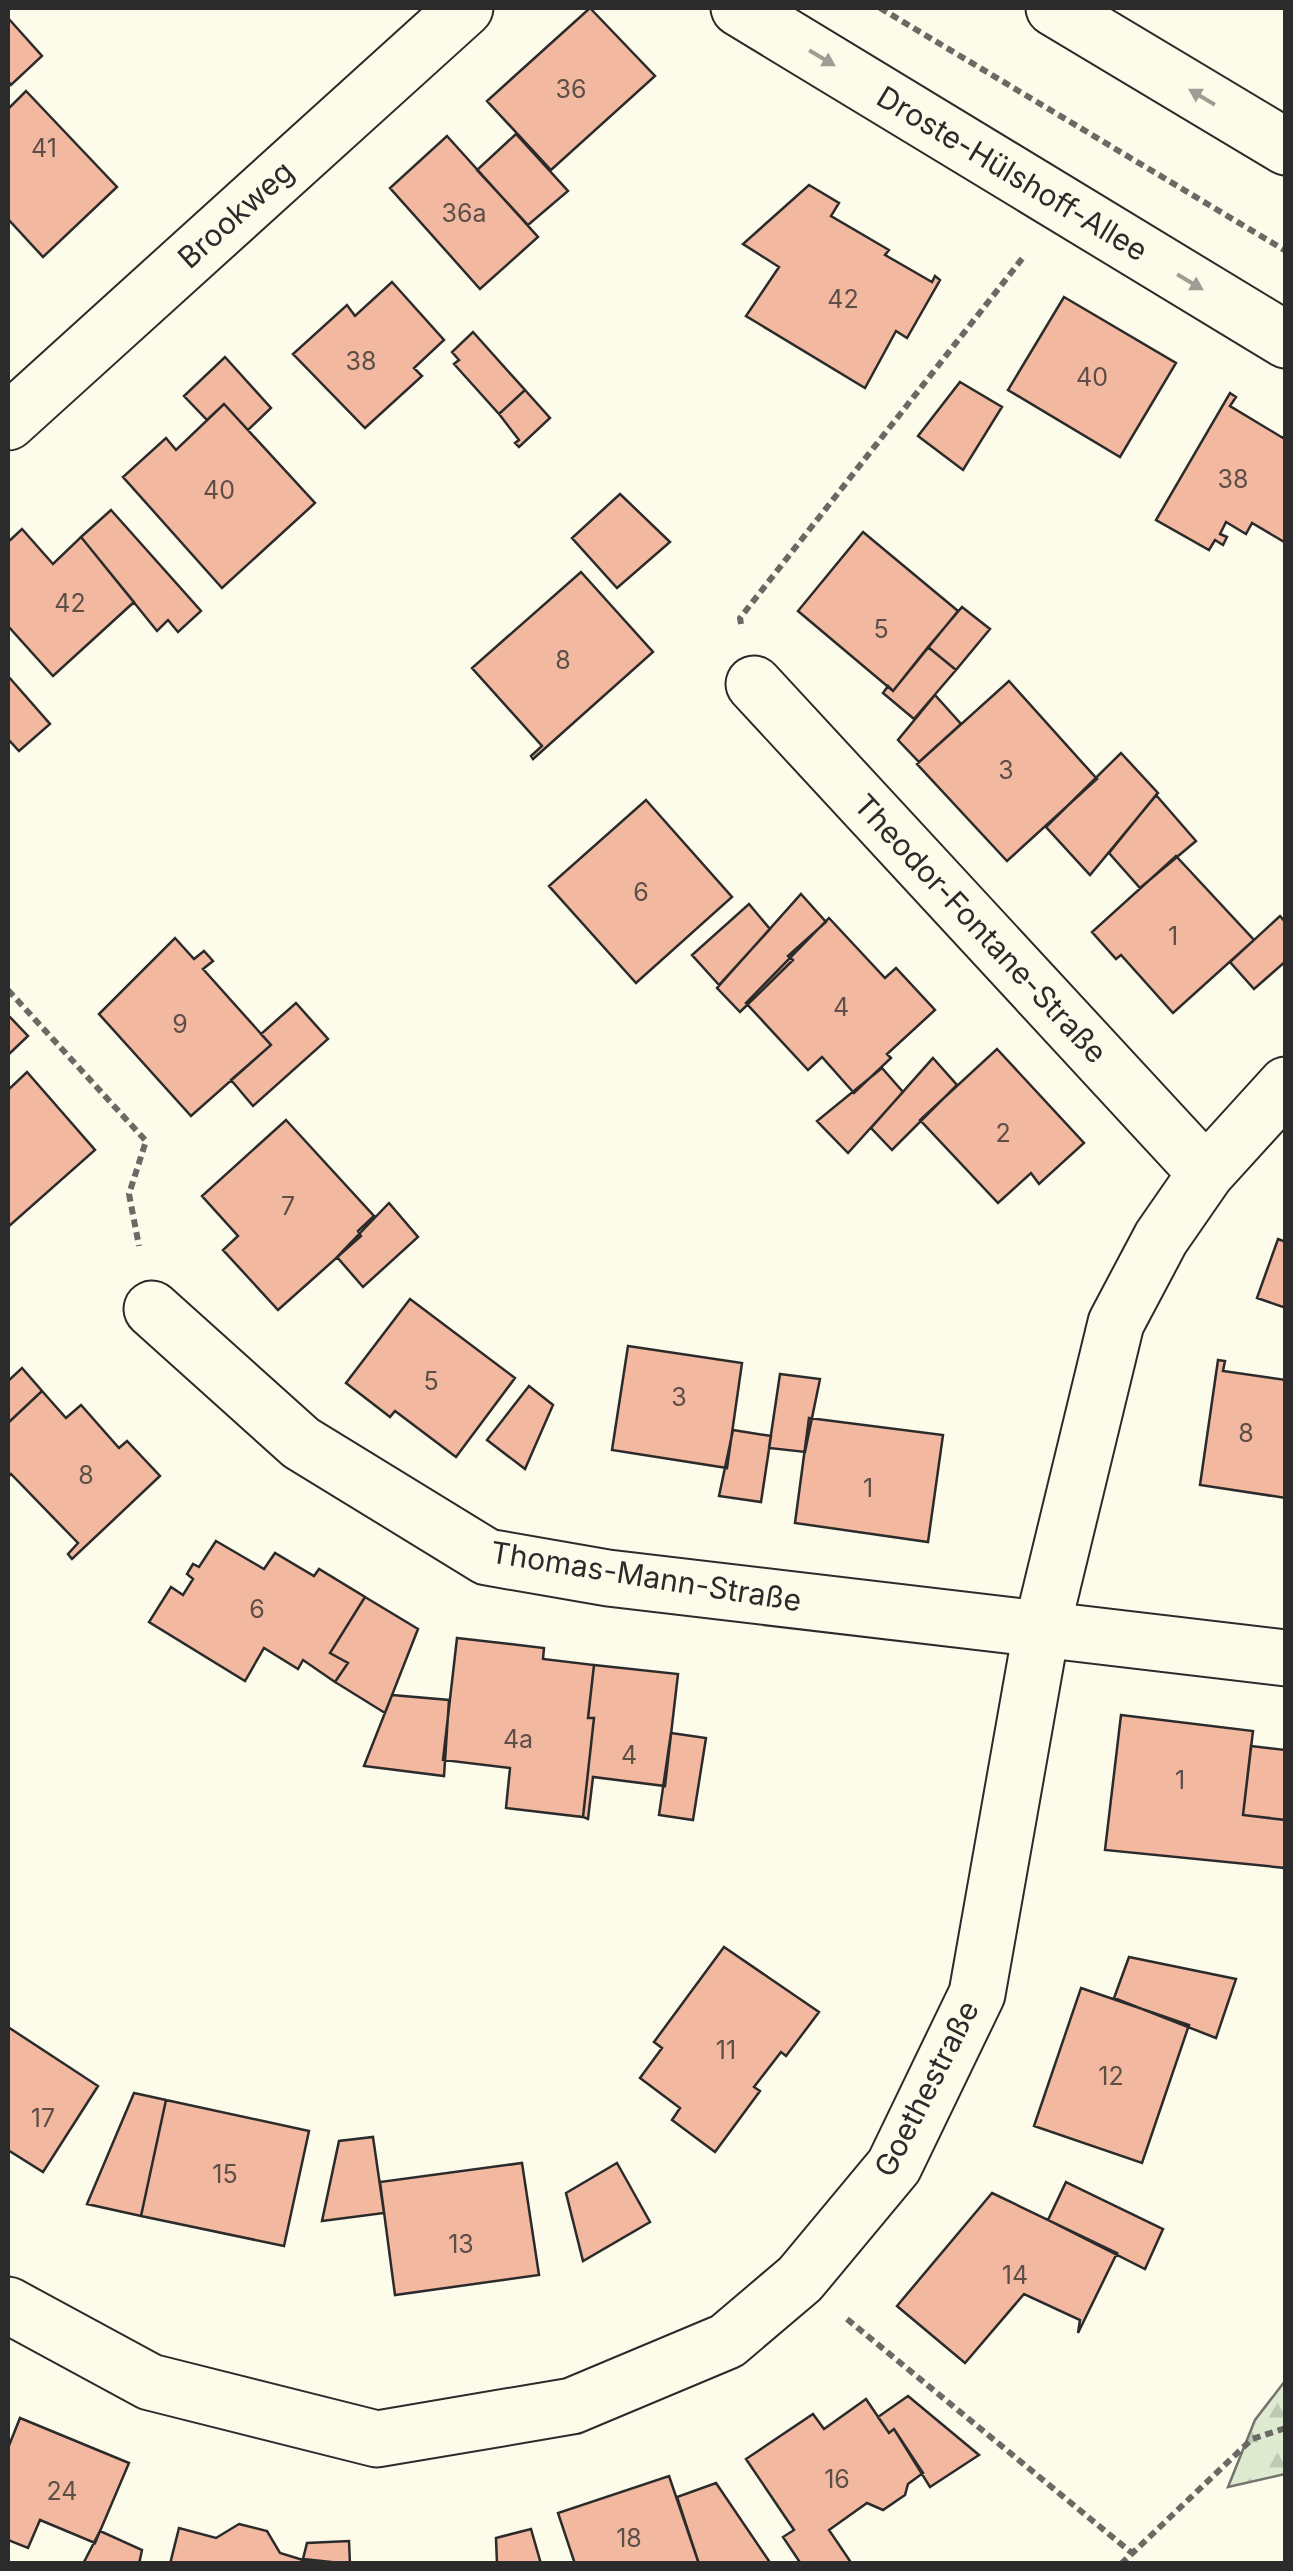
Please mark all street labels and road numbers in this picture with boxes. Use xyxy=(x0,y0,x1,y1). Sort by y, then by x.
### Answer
street label: Droste-Hülshoff-Allee xyxy=(871,78,1154,268)
street label: Brookweg xyxy=(170,153,300,275)
street label: Theodor-Fontane-Straße xyxy=(847,787,1115,1070)
street label: Thomas-Mann-Straße xyxy=(488,1534,804,1618)
street label: Goethestraße xyxy=(866,1995,986,2183)

